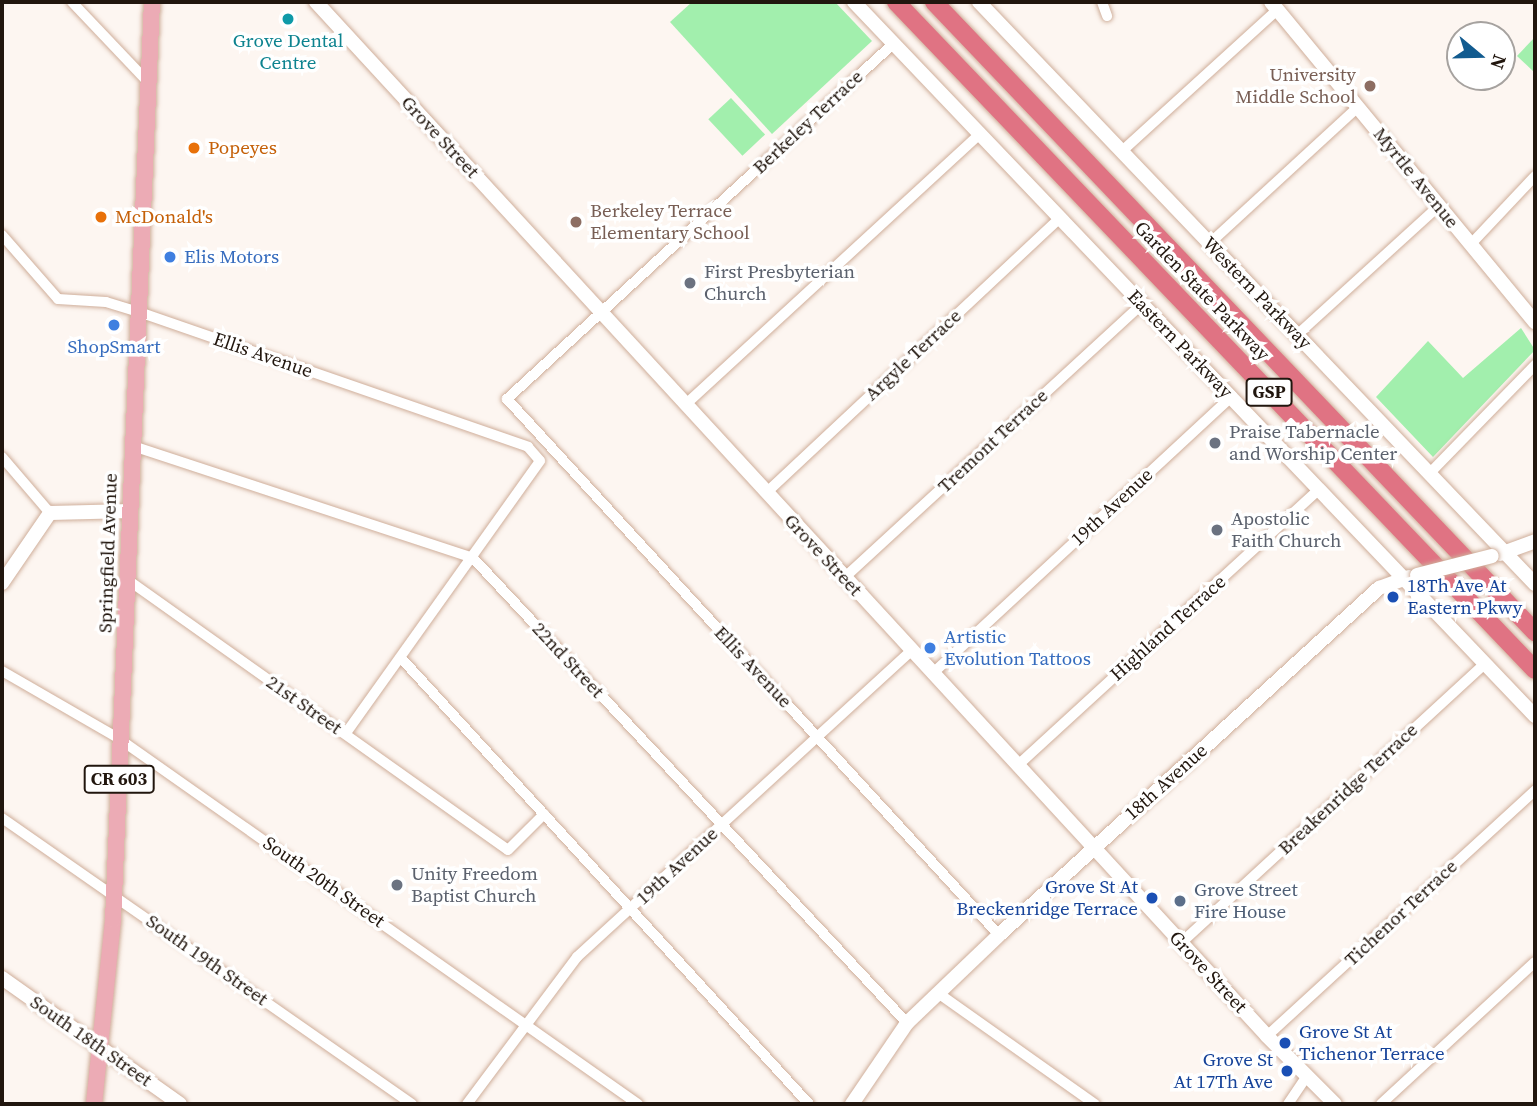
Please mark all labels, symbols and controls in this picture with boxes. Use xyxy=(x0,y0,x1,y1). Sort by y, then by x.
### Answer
marker: Grove Dental Centre xyxy=(280,11,296,27)
north arrow xyxy=(1446,21,1516,91)
place label: Grove Dental Centre xyxy=(233,30,343,74)
text: N xyxy=(1484,51,1514,73)
place label: University Middle School xyxy=(1235,64,1356,108)
street label: Berkeley Terrace xyxy=(748,65,868,179)
marker: University Middle School xyxy=(1362,78,1378,94)
street label: Grove Street xyxy=(396,91,484,183)
street label: Myrtle Avenue xyxy=(1368,123,1464,233)
place label: Popeyes xyxy=(208,137,277,159)
marker: Popeyes xyxy=(186,140,202,156)
place label: Berkeley Terrace Elementary School xyxy=(590,200,750,244)
place label: McDonald's xyxy=(115,206,213,228)
marker: McDonald's xyxy=(93,209,109,225)
marker: Berkeley Terrace Elementary School xyxy=(568,214,584,230)
street label: Garden State Parkway xyxy=(1130,217,1274,365)
street label: Western Parkway xyxy=(1198,232,1316,354)
place label: Elis Motors xyxy=(184,246,279,268)
marker: Elis Motors xyxy=(162,249,178,265)
place label: First Presbyterian Church xyxy=(704,261,855,305)
marker: First Presbyterian Church xyxy=(682,275,698,291)
street label: Eastern Parkway xyxy=(1123,285,1237,403)
street label: Argyle Terrace xyxy=(860,304,966,406)
marker: ShopSmart xyxy=(106,317,122,333)
street label: Ellis Avenue xyxy=(210,327,316,383)
place label: ShopSmart xyxy=(67,336,161,358)
road number: GSP xyxy=(1244,378,1294,406)
street label: Tremont Terrace xyxy=(933,384,1053,498)
place label: Praise Tabernacle and Worship Center xyxy=(1229,421,1398,465)
marker: Praise Tabernacle and Worship Center xyxy=(1207,435,1223,451)
street label: 19th Avenue xyxy=(1066,463,1158,551)
street label: Springfield Avenue xyxy=(94,473,122,633)
place label: Apostolic Faith Church xyxy=(1231,508,1341,552)
street label: Grove Street xyxy=(779,509,867,601)
marker: Apostolic Faith Church xyxy=(1209,522,1225,538)
street label: Highland Terrace xyxy=(1105,570,1231,686)
place label: 18Th Ave At Eastern Pkwy xyxy=(1407,575,1522,619)
marker: 18Th Ave At Eastern Pkwy xyxy=(1385,589,1401,605)
street label: 22nd Street xyxy=(527,618,609,702)
street label: Ellis Avenue xyxy=(709,621,797,713)
place label: Artistic Evolution Tattoos xyxy=(944,626,1091,670)
marker: Artistic Evolution Tattoos xyxy=(922,640,938,656)
street label: 21st Street xyxy=(262,671,346,739)
street label: Breakenridge Terrace xyxy=(1273,718,1423,860)
street label: 18th Avenue xyxy=(1120,739,1212,825)
road number: CR 603 xyxy=(82,764,156,794)
street label: 19th Avenue xyxy=(631,822,723,910)
street label: South 20th Street xyxy=(259,832,389,932)
street label: Tichenor Terrace xyxy=(1340,855,1462,971)
place label: Unity Freedom Baptist Church xyxy=(411,863,538,907)
place label: Grove St At Breckenridge Terrace xyxy=(956,876,1138,920)
marker: Unity Freedom Baptist Church xyxy=(389,877,405,893)
place label: Grove Street Fire House xyxy=(1194,879,1298,923)
marker: Grove St At Breckenridge Terrace xyxy=(1144,890,1160,906)
marker: Grove Street Fire House xyxy=(1172,893,1188,909)
street label: South 19th Street xyxy=(142,910,272,1010)
street label: Grove Street xyxy=(1164,926,1252,1018)
street label: South 18th Street xyxy=(26,991,156,1091)
place label: Grove St At Tichenor Terrace xyxy=(1299,1021,1445,1065)
marker: Grove St At Tichenor Terrace xyxy=(1277,1035,1293,1051)
place label: Grove St At 17Th Ave xyxy=(1173,1049,1273,1093)
marker: Grove St At 17Th Ave xyxy=(1279,1063,1295,1079)

